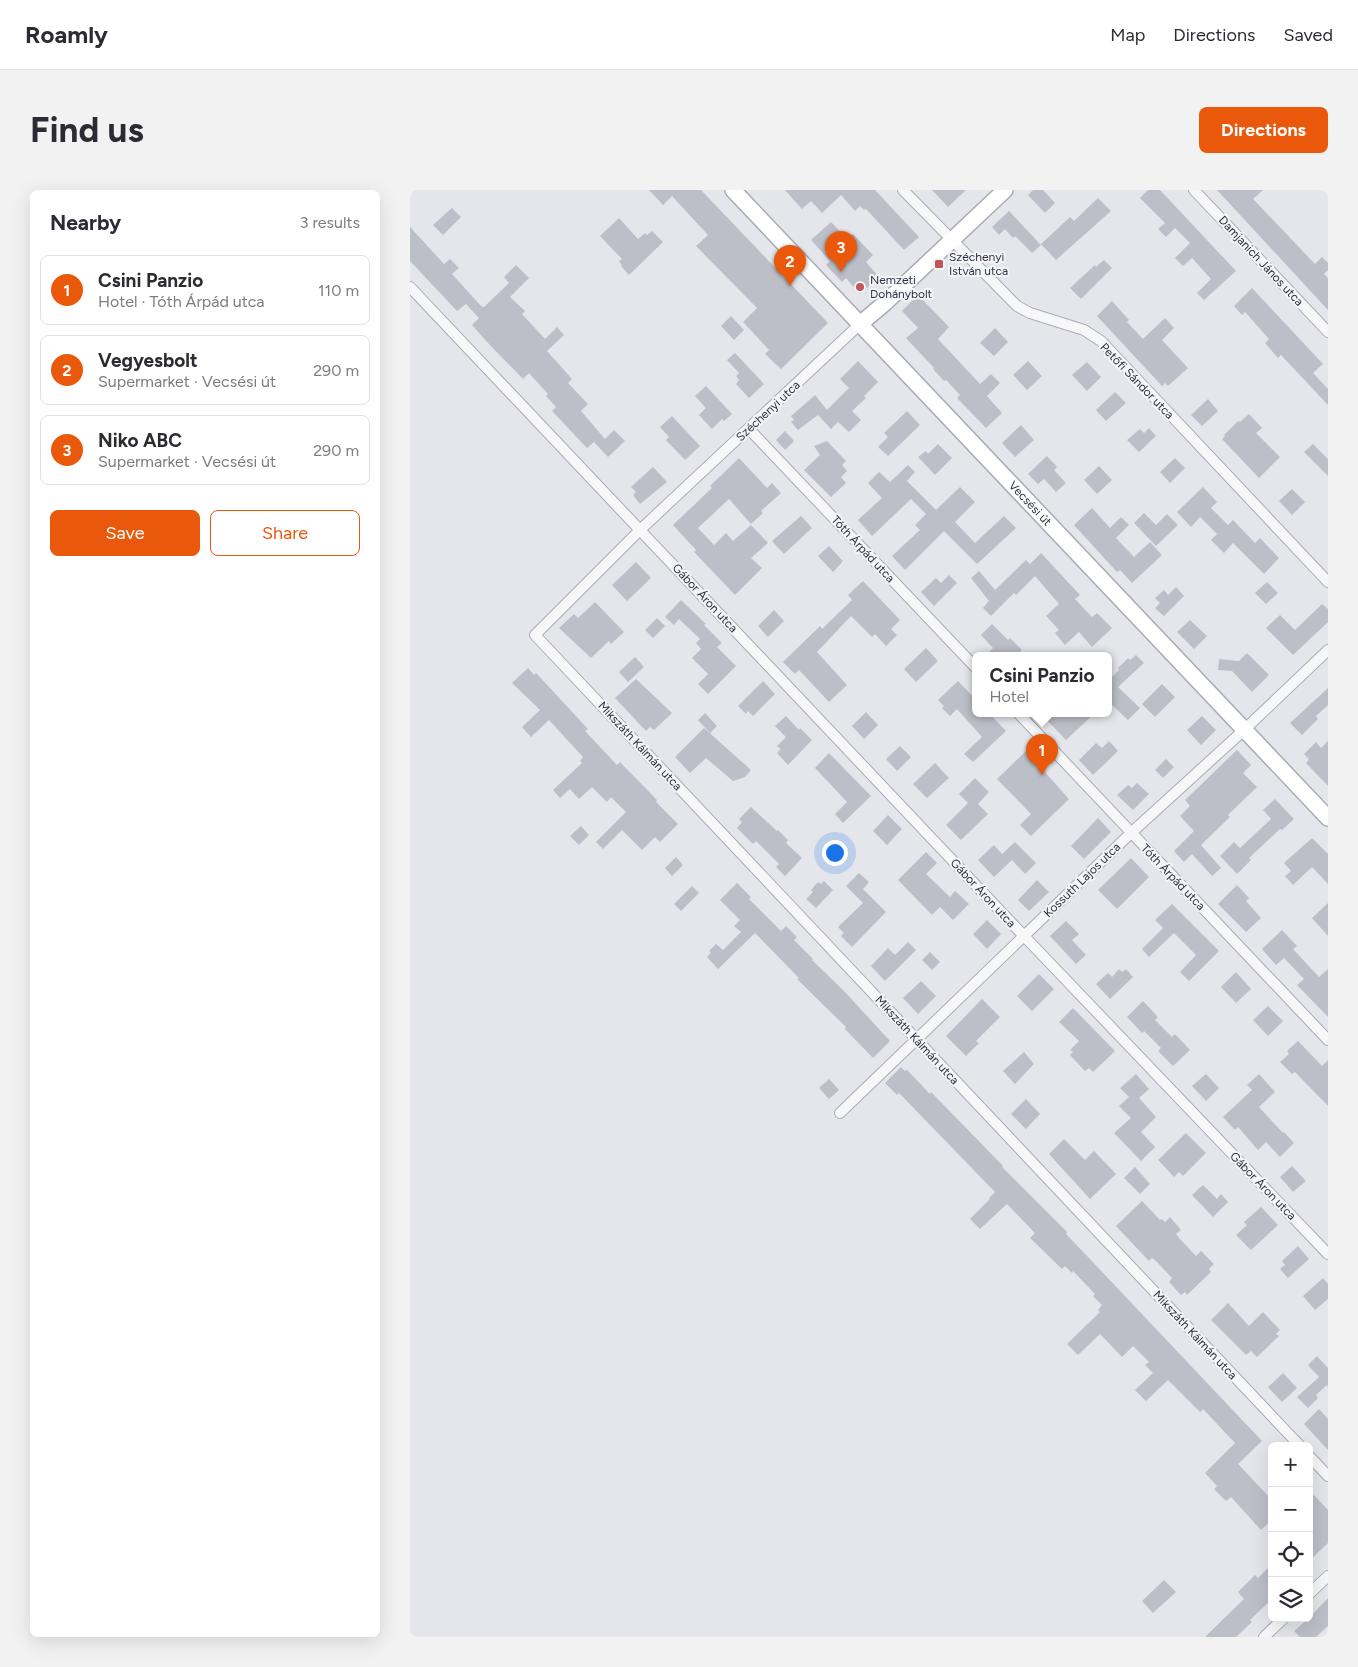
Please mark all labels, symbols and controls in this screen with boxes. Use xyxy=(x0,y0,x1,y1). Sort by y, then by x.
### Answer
text: Roamly xyxy=(25,20,108,49)
text: Map xyxy=(1110,24,1145,46)
text: Directions xyxy=(1173,24,1255,46)
text: Saved xyxy=(1283,24,1333,46)
button: Directions xyxy=(1199,107,1328,153)
text: Find us xyxy=(30,109,144,151)
text: Nearby xyxy=(50,210,121,235)
text: 3 results xyxy=(300,213,360,232)
street label: Damjanich János utca xyxy=(1216,213,1306,309)
pin: 3 xyxy=(825,231,857,272)
pin: 2 xyxy=(774,245,806,286)
place label: Széchenyi István utca xyxy=(949,250,1008,278)
marker: Széchenyi István utca xyxy=(933,258,945,270)
text: Csini Panzio xyxy=(98,269,203,292)
place label: Nemzeti Dohánybolt xyxy=(870,273,933,301)
text: 1 xyxy=(64,281,70,300)
text: 110 m xyxy=(318,281,359,300)
marker: Nemzeti Dohánybolt xyxy=(854,281,866,293)
text: Hotel · Tóth Árpád utca xyxy=(98,292,265,311)
street label: Petőfi Sándor utca xyxy=(1097,340,1177,422)
text: Vegyesbolt xyxy=(98,349,198,372)
text: 2 xyxy=(62,361,72,380)
text: 290 m xyxy=(313,361,359,380)
text: Supermarket · Vecsési út xyxy=(98,372,276,391)
street label: Széchenyi utca xyxy=(733,378,803,444)
text: Niko ABC xyxy=(98,429,182,452)
text: 3 xyxy=(63,441,71,460)
text: 290 m xyxy=(313,441,359,460)
text: Supermarket · Vecsési út xyxy=(98,452,276,471)
street label: Vecsési út xyxy=(1006,479,1055,529)
button: Save xyxy=(50,510,200,556)
button: Share xyxy=(210,510,360,556)
street label: Tóth Árpád utca xyxy=(828,513,898,585)
street label: Gábor Áron utca xyxy=(670,561,740,635)
popup xyxy=(972,652,1112,717)
text: Csini Panzio xyxy=(989,664,1095,687)
text: Hotel xyxy=(989,687,1029,706)
street label: Mikszáth Kálmán utca xyxy=(595,699,685,793)
pin: 1 xyxy=(1026,734,1058,775)
your location xyxy=(822,840,848,866)
street label: Kossuth Lajos utca xyxy=(1041,840,1123,920)
street label: Tóth Árpád utca xyxy=(1138,841,1208,913)
street label: Gábor Áron utca xyxy=(948,856,1018,930)
street label: Mikszáth Kálmán utca xyxy=(872,993,962,1087)
street label: Gábor Áron utca xyxy=(1227,1149,1299,1223)
street label: Mikszáth Kálmán utca xyxy=(1150,1288,1240,1382)
map controls xyxy=(1268,1442,1313,1622)
button: + xyxy=(1268,1442,1313,1487)
button: − xyxy=(1268,1487,1313,1532)
button: locate xyxy=(1268,1532,1313,1577)
button: layers xyxy=(1268,1577,1313,1622)

